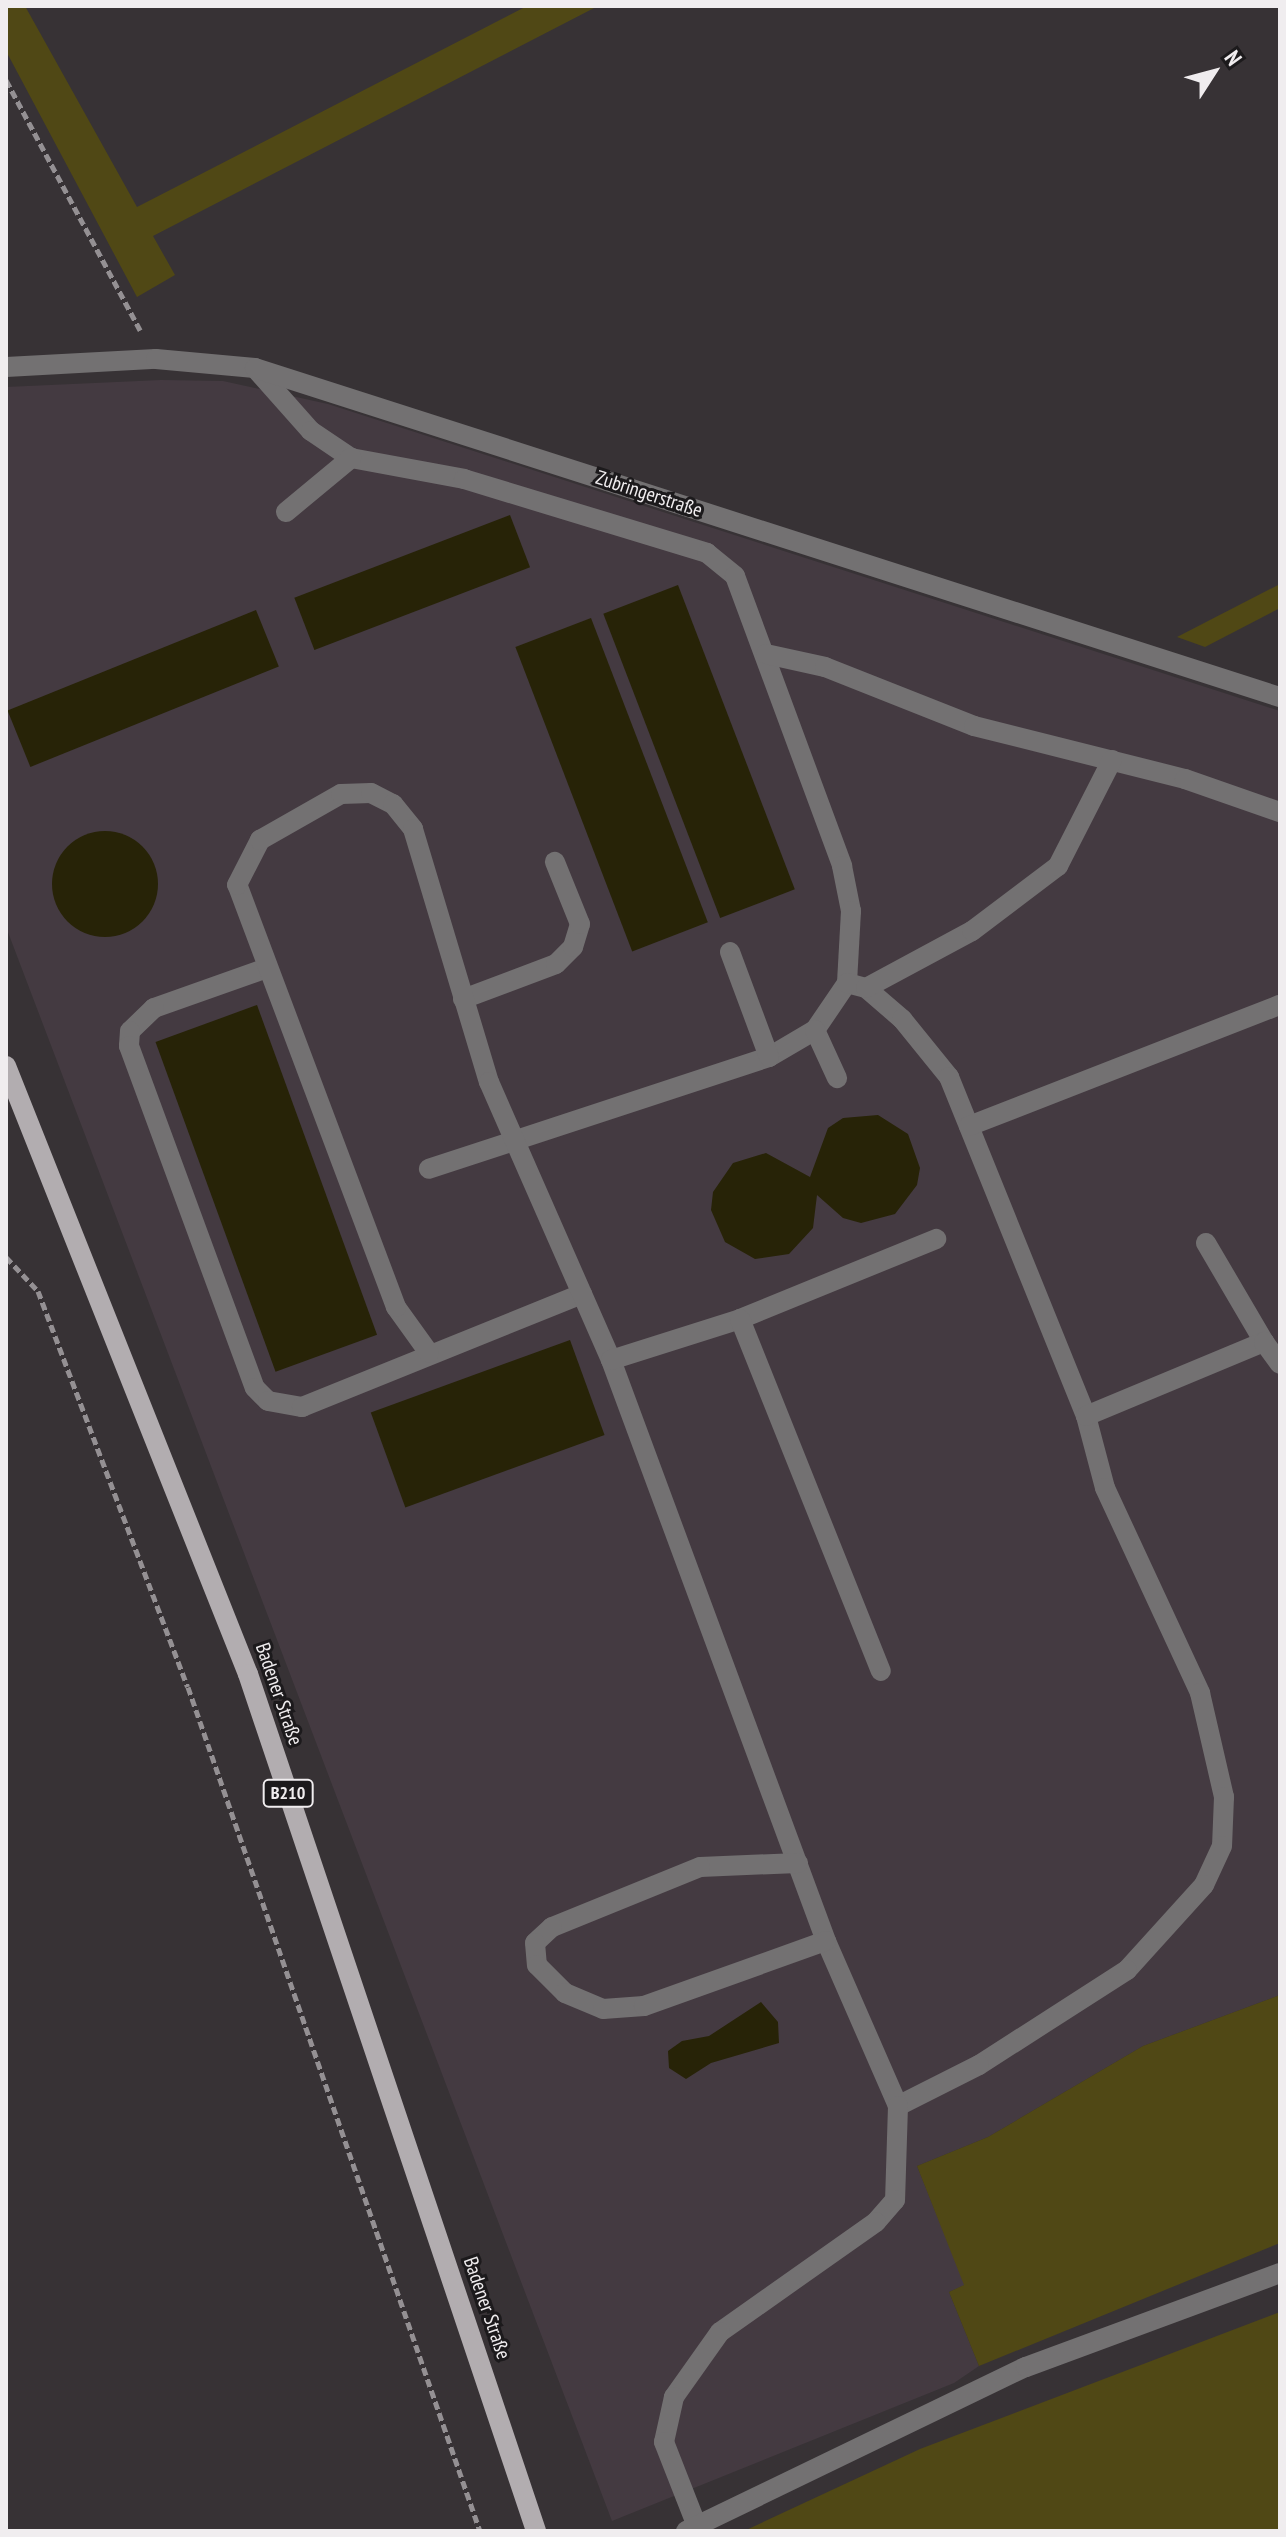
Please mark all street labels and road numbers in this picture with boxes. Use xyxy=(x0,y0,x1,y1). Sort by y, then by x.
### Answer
street label: Zubringerstraße xyxy=(593,466,705,522)
street label: Badener Straße xyxy=(250,1640,308,1748)
road number: B210 xyxy=(262,1779,314,1807)
street label: Badener Straße xyxy=(458,2254,516,2362)

